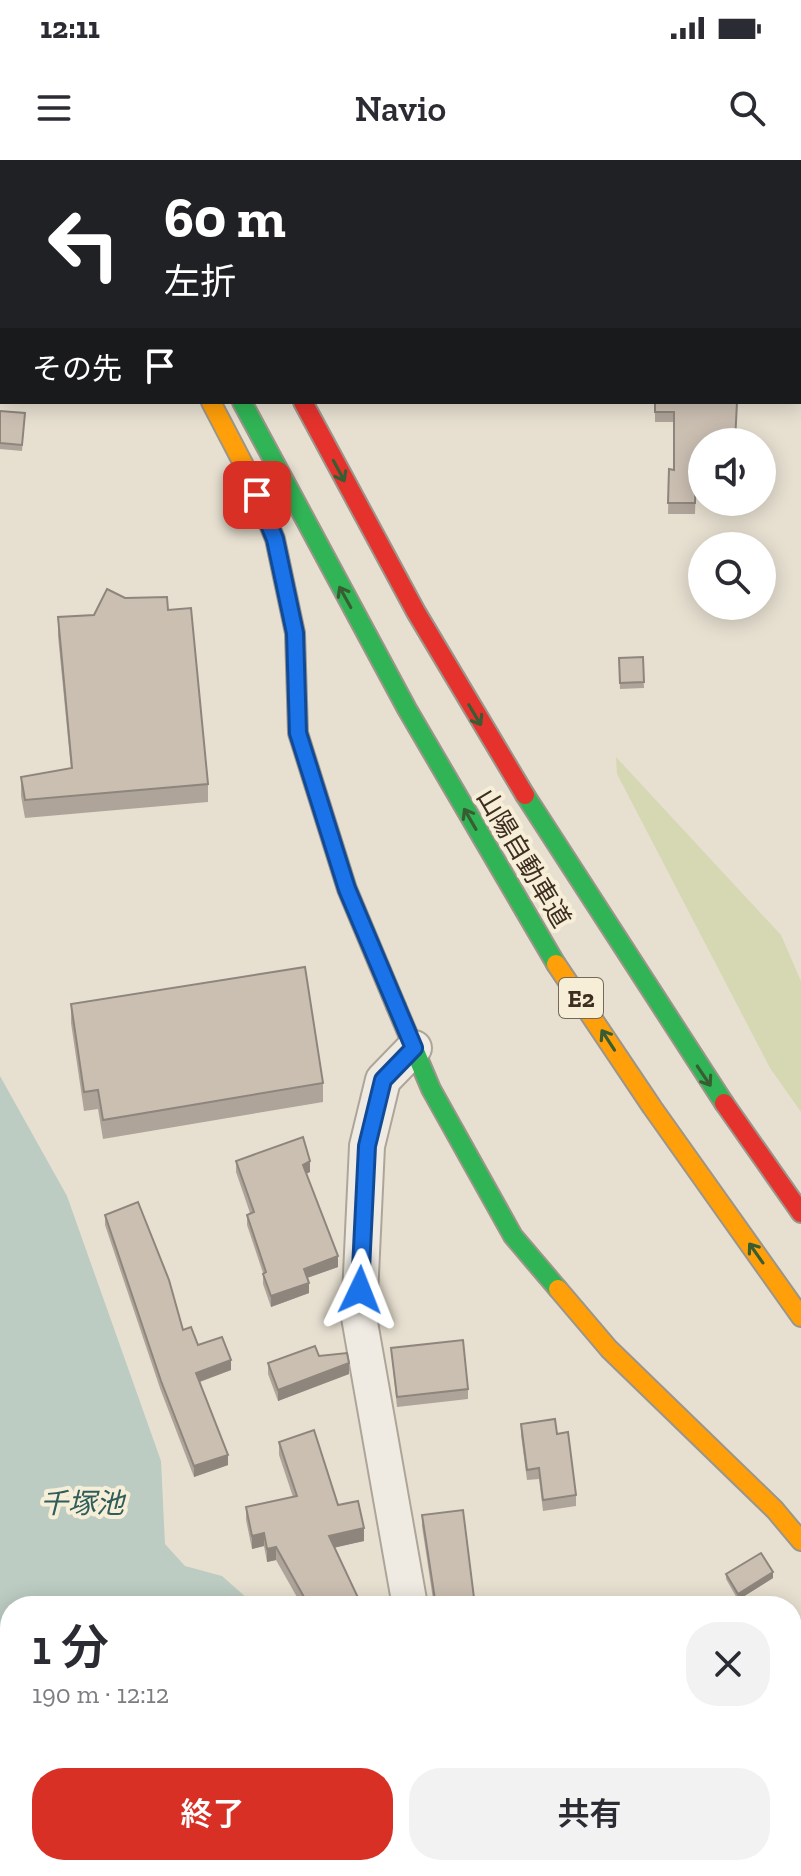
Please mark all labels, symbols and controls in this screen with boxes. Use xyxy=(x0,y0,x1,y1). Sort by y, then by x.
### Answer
text: 12:11 xyxy=(40,10,100,46)
icon: menu xyxy=(32,86,76,130)
icon: search xyxy=(725,86,769,130)
text: Navio xyxy=(355,87,446,130)
text: 60 m xyxy=(164,184,286,251)
icon: left xyxy=(32,192,136,296)
text: 左折 xyxy=(164,260,236,303)
icon: arrive xyxy=(138,344,182,388)
text: その先 xyxy=(32,351,122,387)
map controls xyxy=(688,428,776,620)
button: sound xyxy=(688,428,776,516)
one-way arrow xyxy=(331,459,347,483)
pin xyxy=(223,461,291,529)
icon: arrive xyxy=(235,473,279,517)
button: search xyxy=(688,532,776,620)
one-way arrow xyxy=(337,586,353,609)
one-way arrow xyxy=(468,703,484,726)
street label: 山陽自動車道 xyxy=(470,783,578,933)
one-way arrow xyxy=(462,808,478,831)
road number: E2 xyxy=(559,978,603,1018)
one-way arrow xyxy=(599,1029,615,1052)
one-way arrow xyxy=(696,1065,712,1087)
one-way arrow xyxy=(748,1243,764,1265)
position arrow xyxy=(318,1248,402,1332)
water label: 千塚池 xyxy=(40,1487,127,1520)
text: 1 分 xyxy=(32,1619,109,1676)
button: close xyxy=(686,1622,770,1706)
text: 190 m · 12:12 xyxy=(32,1678,169,1710)
button: 終了 xyxy=(32,1768,393,1860)
button: 共有 xyxy=(409,1768,770,1860)

